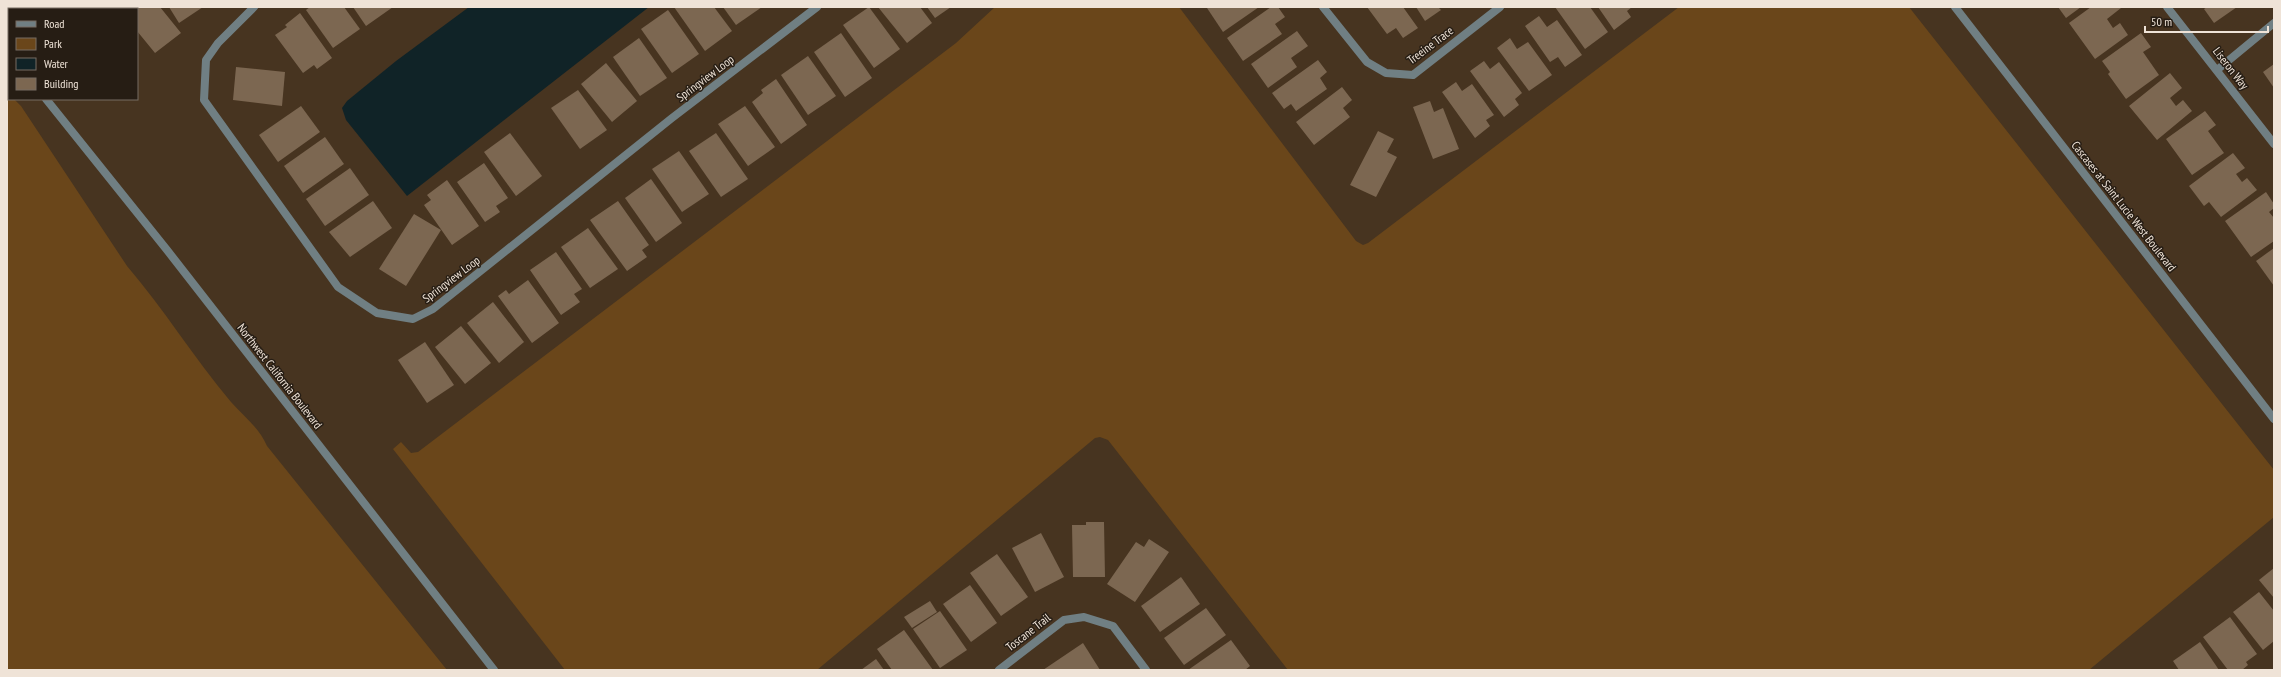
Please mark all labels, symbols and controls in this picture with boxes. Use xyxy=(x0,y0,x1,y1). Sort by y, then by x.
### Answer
legend xyxy=(8,8,138,100)
scale bar xyxy=(2145,8,2268,34)
text: 50 m xyxy=(2151,14,2172,29)
text: Road xyxy=(44,16,64,31)
street label: Treeine Trace xyxy=(1404,23,1456,67)
text: Park xyxy=(44,36,62,51)
street label: Liseron Way xyxy=(2210,44,2252,93)
street label: Springview Loop xyxy=(673,51,737,105)
text: Water xyxy=(44,56,69,71)
text: Building xyxy=(44,76,79,91)
street label: Cascases at Saint Lucie West Boulevard xyxy=(2068,138,2180,274)
street label: Springview Loop xyxy=(419,252,483,306)
street label: Northwest California Boulevard xyxy=(234,320,326,432)
street label: Toscane Trail xyxy=(1003,610,1054,654)

